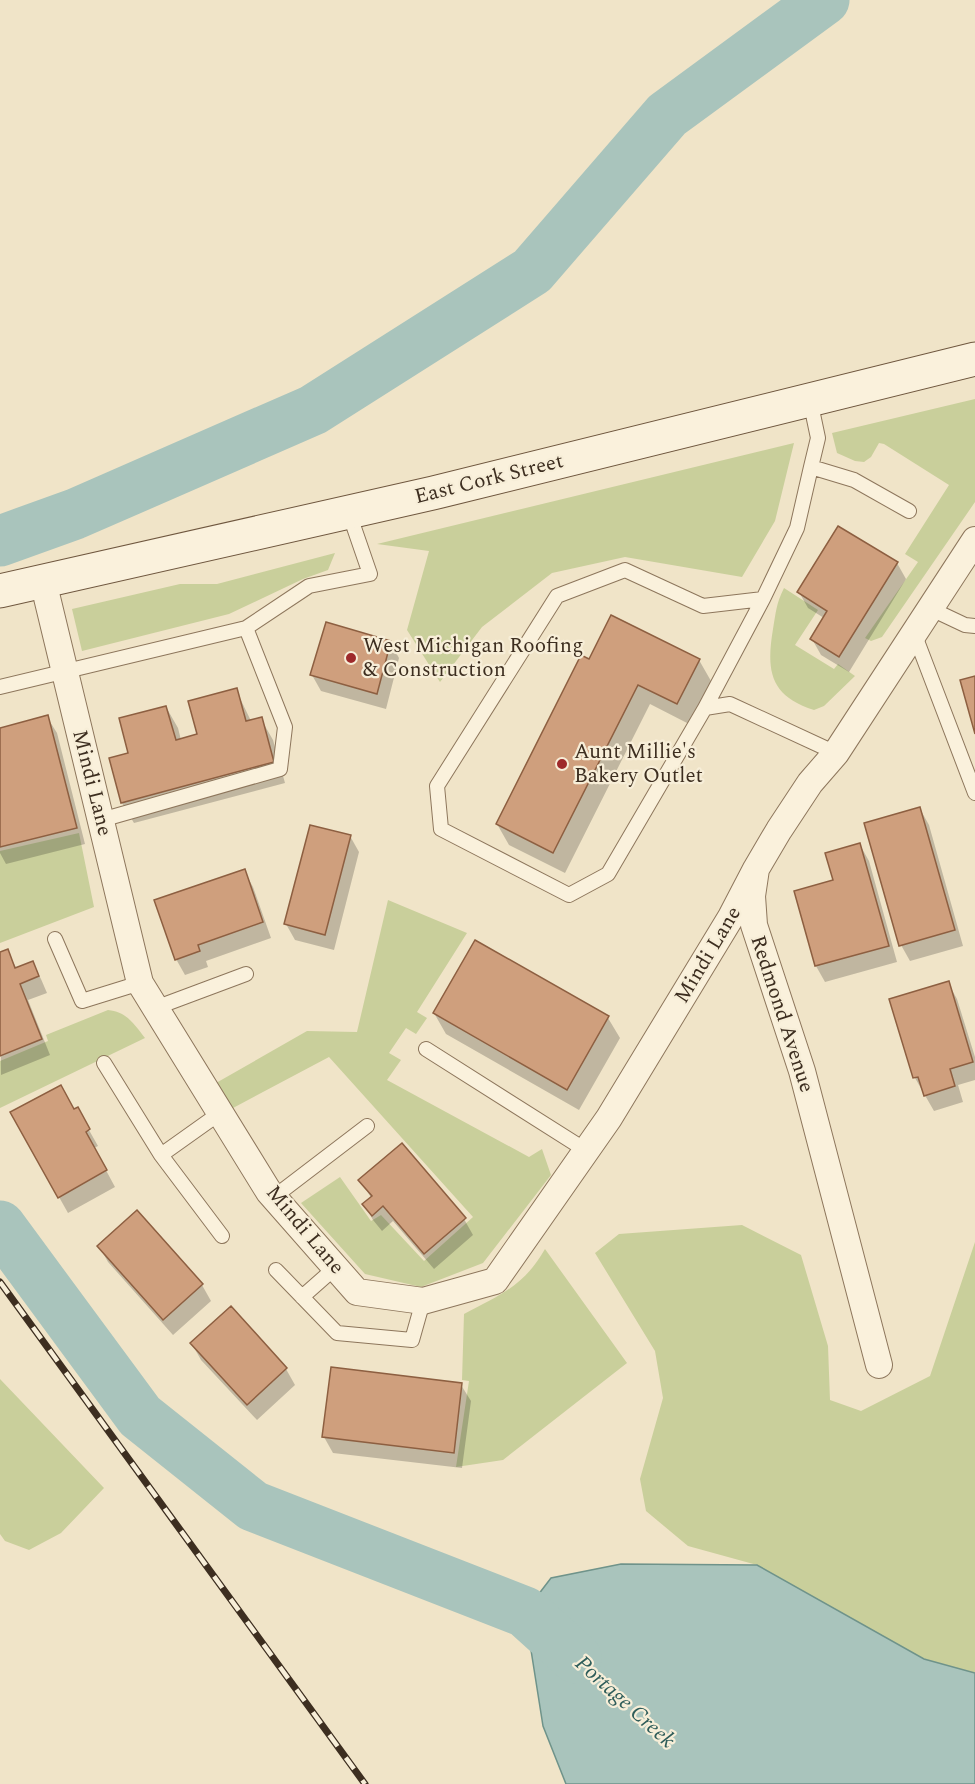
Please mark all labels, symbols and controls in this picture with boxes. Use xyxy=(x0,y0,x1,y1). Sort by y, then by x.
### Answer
street label: East Cork Street xyxy=(411,445,567,513)
place label: West Michigan Roofing & Construction xyxy=(363,630,583,686)
marker: West Michigan Roofing & Construction xyxy=(344,651,358,665)
street label: Mindi Lane xyxy=(63,727,121,839)
place label: Aunt Millie's Bakery Outlet xyxy=(574,736,703,792)
marker: Aunt Millie's Bakery Outlet xyxy=(555,757,569,771)
street label: Mindi Lane xyxy=(666,900,750,1010)
street label: Redmond Avenue xyxy=(741,931,823,1097)
street label: Mindi Lane xyxy=(258,1178,352,1282)
water label: Portage Creek xyxy=(567,1648,683,1756)

